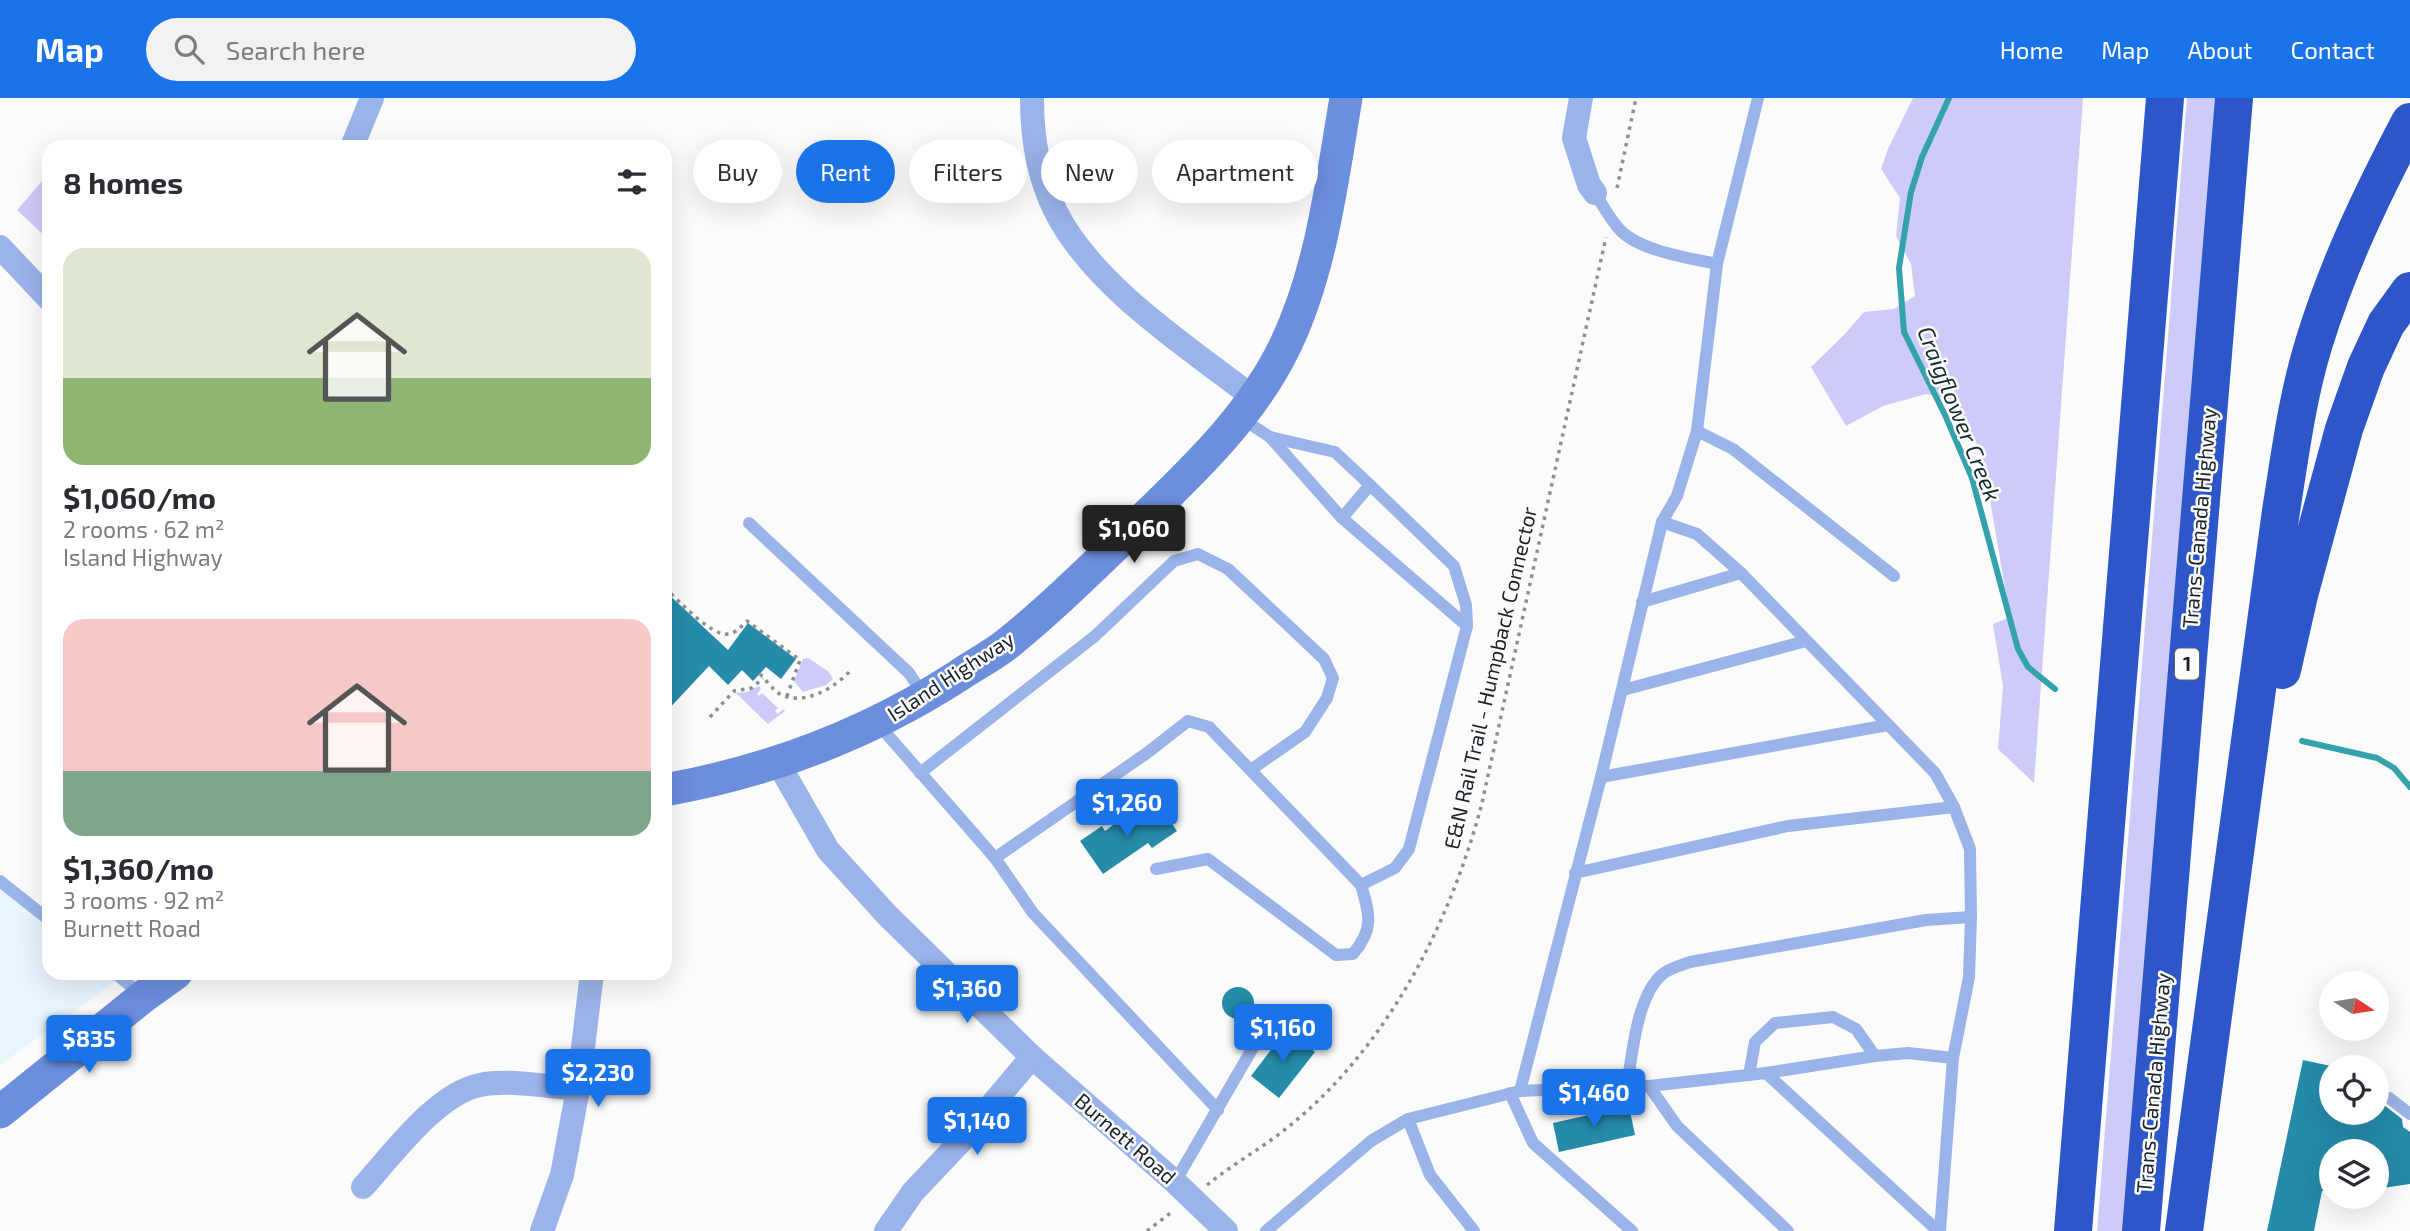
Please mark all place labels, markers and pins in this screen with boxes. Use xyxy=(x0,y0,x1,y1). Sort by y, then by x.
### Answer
pin: $1,060 xyxy=(1077,505,1191,565)
pin: $1,260 xyxy=(1070,780,1184,839)
pin: $1,360 xyxy=(910,965,1024,1025)
pin: $1,160 xyxy=(1226,1004,1340,1064)
pin: $835 xyxy=(48,1016,130,1075)
pin: $2,230 xyxy=(541,1049,655,1109)
pin: $1,460 xyxy=(1537,1070,1651,1129)
pin: $1,140 xyxy=(920,1098,1034,1157)

